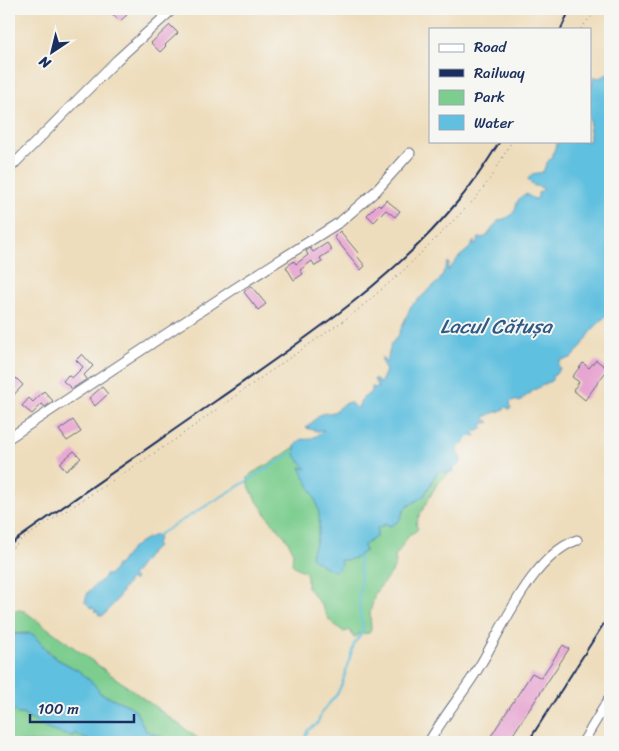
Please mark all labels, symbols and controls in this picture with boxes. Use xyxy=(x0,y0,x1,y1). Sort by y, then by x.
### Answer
north arrow xyxy=(28,28,78,78)
legend xyxy=(429,28,592,142)
text: Road xyxy=(474,34,507,60)
text: N xyxy=(33,49,57,76)
text: Railway xyxy=(474,60,525,86)
text: Park xyxy=(474,84,505,110)
text: Water xyxy=(474,110,514,136)
water label: Lacul Cătușa xyxy=(440,309,554,344)
scale bar xyxy=(30,691,134,723)
text: 100 m xyxy=(38,696,79,722)

